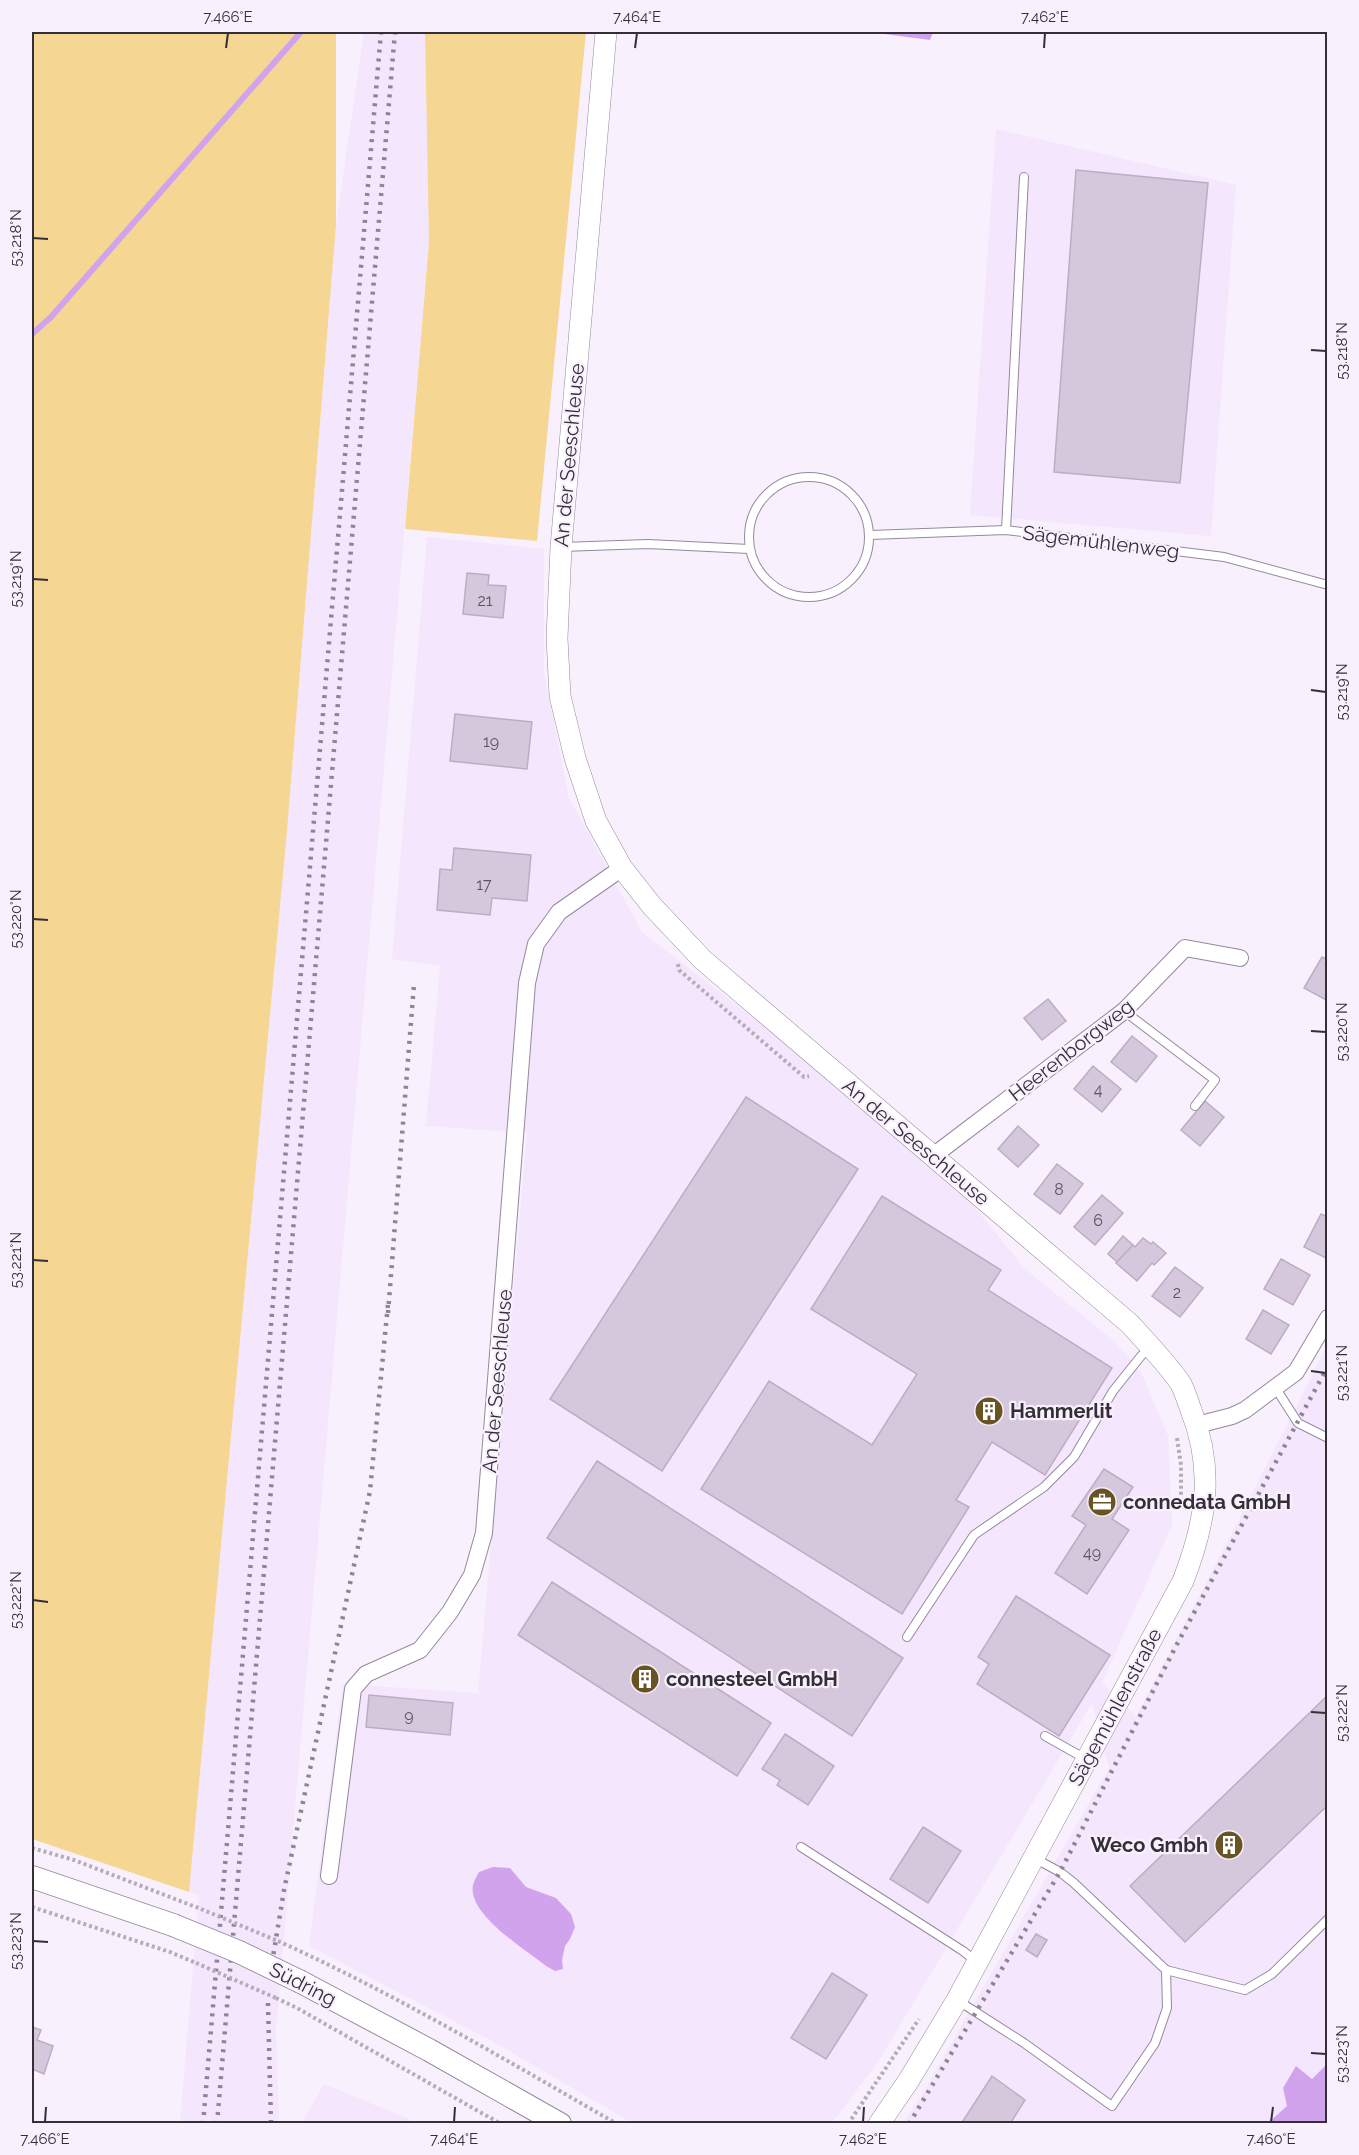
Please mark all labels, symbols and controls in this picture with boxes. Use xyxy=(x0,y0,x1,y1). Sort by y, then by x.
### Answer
text: 7.466°E xyxy=(203,8,253,26)
text: 7.464°E xyxy=(613,8,661,26)
text: 7.462°E xyxy=(1021,8,1069,26)
text: 53.218°N xyxy=(7,209,25,267)
text: 53.218°N xyxy=(1333,322,1351,380)
street label: An der Seeschleuse xyxy=(549,362,589,548)
street label: Sägemühlenweg xyxy=(1021,520,1181,564)
text: 53.219°N xyxy=(7,550,25,608)
house number: 21 xyxy=(477,591,493,610)
text: 53.219°N xyxy=(1333,663,1351,721)
house number: 19 xyxy=(483,732,499,751)
house number: 17 xyxy=(476,875,492,894)
text: 53.220°N xyxy=(7,889,25,949)
street label: Heerenborgweg xyxy=(1004,994,1138,1106)
text: 53.220°N xyxy=(1333,1002,1351,1062)
street label: An der Seeschleuse xyxy=(838,1074,995,1211)
house number: 4 xyxy=(1094,1080,1103,1099)
house number: 8 xyxy=(1054,1180,1064,1199)
house number: 6 xyxy=(1093,1211,1103,1230)
text: 53.221°N xyxy=(7,1232,25,1288)
house number: 2 xyxy=(1173,1283,1181,1302)
street label: An der Seeschleuse xyxy=(477,1288,517,1474)
text: 53.221°N xyxy=(1333,1345,1351,1401)
building icon: Hammerlit xyxy=(973,1395,1005,1427)
place label: Hammerlit xyxy=(1010,1399,1113,1423)
office icon: connedata GmbH xyxy=(1086,1486,1118,1518)
place label: connedata GmbH xyxy=(1123,1490,1291,1514)
house number: 49 xyxy=(1083,1543,1101,1562)
text: 53.222°N xyxy=(7,1571,25,1629)
street label: Sägemühlenstraße xyxy=(1063,1624,1167,1790)
building icon: connesteel GmbH xyxy=(629,1663,661,1695)
place label: connesteel GmbH xyxy=(666,1667,838,1691)
text: 53.222°N xyxy=(1333,1684,1351,1742)
house number: 9 xyxy=(404,1706,414,1725)
building icon: Weco Gmbh xyxy=(1213,1829,1245,1861)
place label: Weco Gmbh xyxy=(1090,1833,1208,1857)
text: 53.223°N xyxy=(7,1912,25,1970)
street label: Südring xyxy=(266,1957,340,2011)
text: 53.223°N xyxy=(1333,2025,1351,2083)
text: 7.466°E xyxy=(20,2130,70,2148)
text: 7.464°E xyxy=(430,2130,478,2148)
text: 7.462°E xyxy=(839,2130,887,2148)
text: 7.460°E xyxy=(1246,2130,1296,2148)

